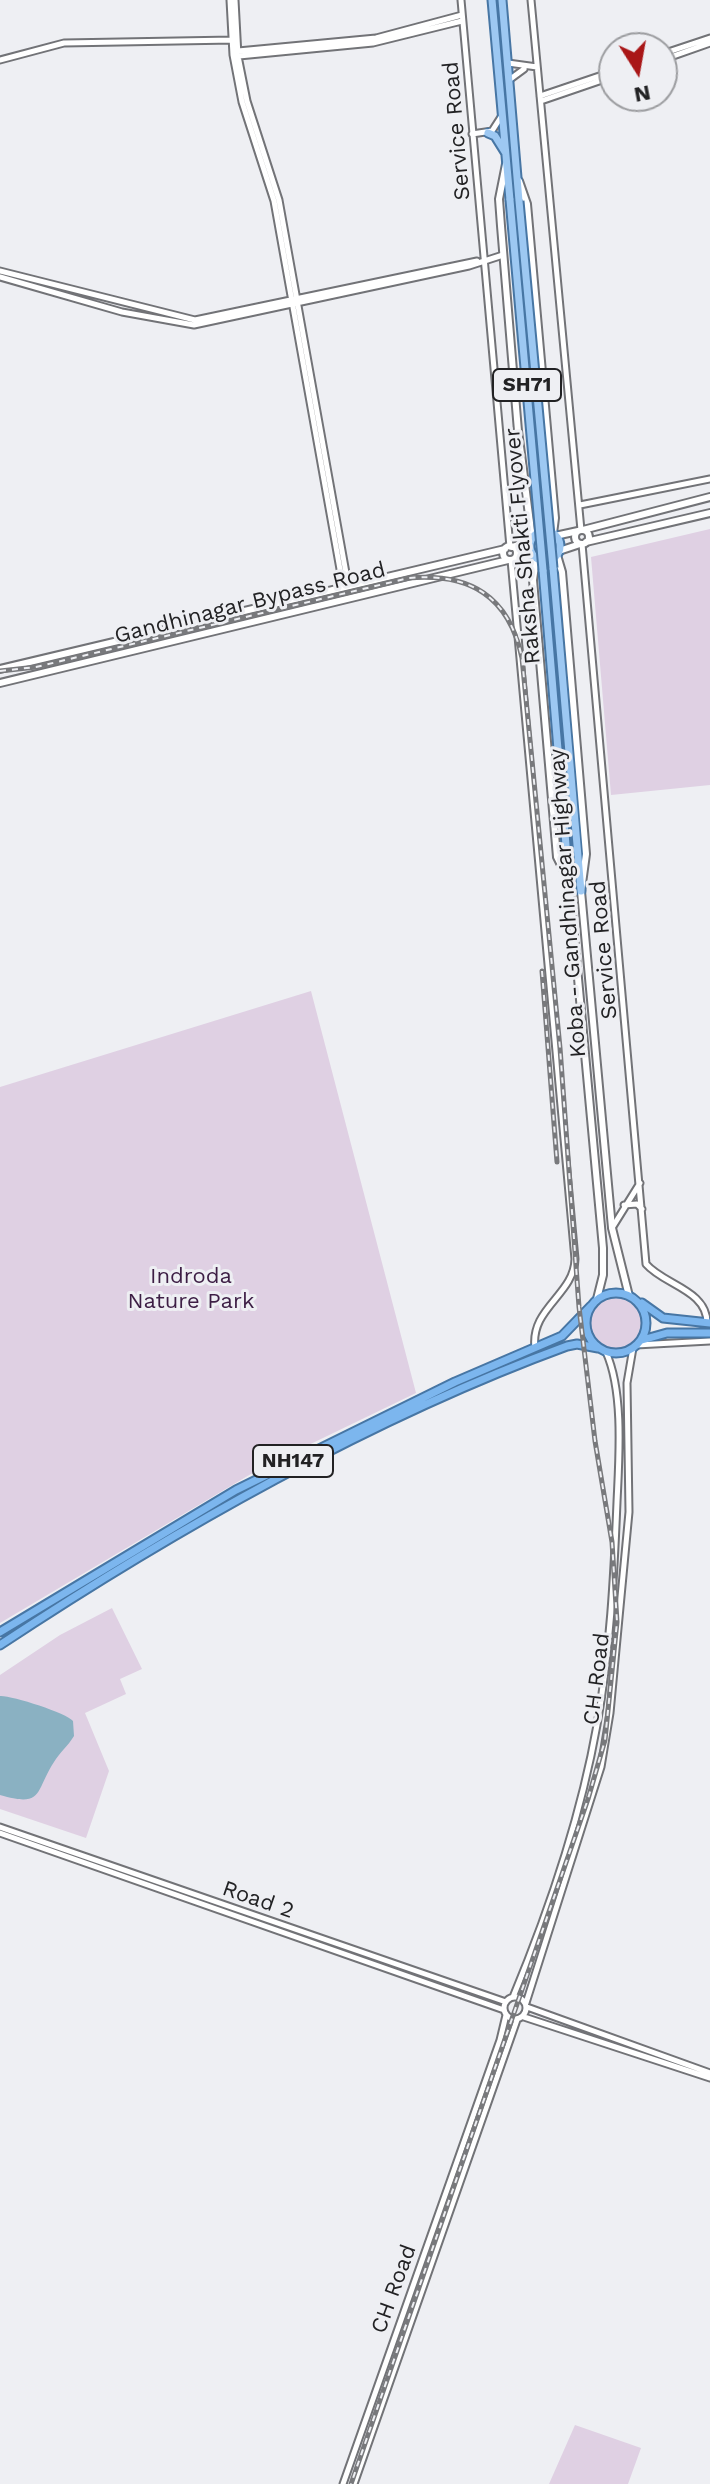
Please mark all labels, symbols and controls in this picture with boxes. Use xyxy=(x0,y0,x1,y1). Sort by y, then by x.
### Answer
north arrow xyxy=(598,32,678,112)
street label: Service Road xyxy=(438,60,476,202)
text: N xyxy=(632,80,653,108)
road number: SH71 xyxy=(493,369,561,401)
street label: Raksha Shakti Flyover xyxy=(500,427,546,665)
street label: Gandhinagar Bypass Road xyxy=(112,557,388,649)
street label: Koba - Gandhinagar Highway xyxy=(544,748,592,1058)
street label: Service Road xyxy=(585,879,623,1021)
park label: Indroda Nature Park xyxy=(128,1264,254,1316)
road number: NH147 xyxy=(253,1445,333,1477)
street label: CH Road xyxy=(578,1632,616,1726)
street label: Road 2 xyxy=(219,1875,297,1925)
street label: CH Road xyxy=(366,2241,422,2337)

